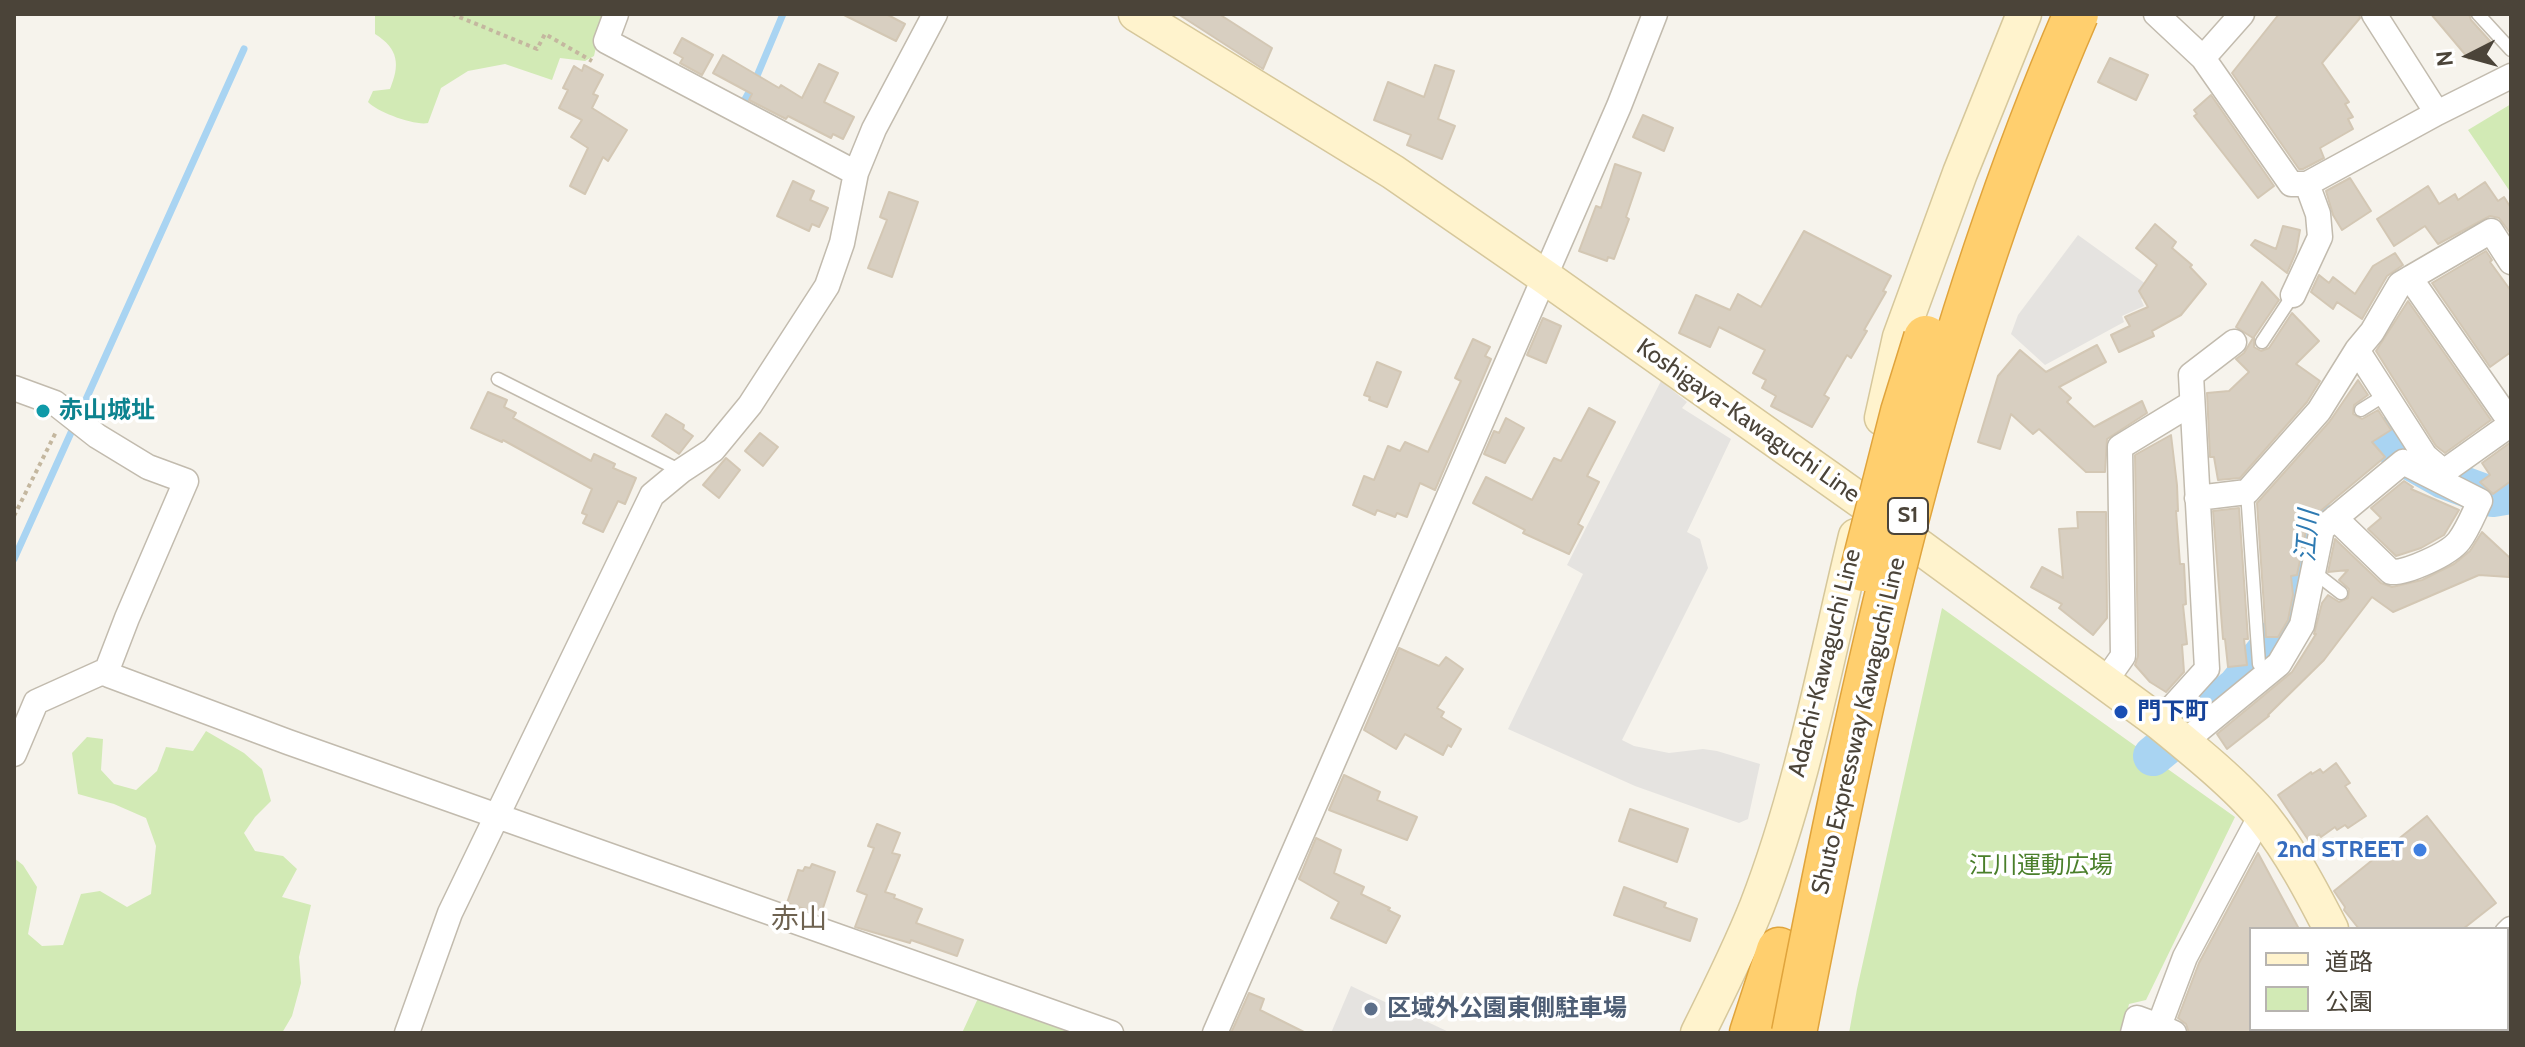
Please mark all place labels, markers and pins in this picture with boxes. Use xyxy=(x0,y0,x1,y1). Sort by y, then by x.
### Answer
place label: 赤山城址 xyxy=(59,397,155,425)
marker: 赤山城址 xyxy=(34,402,52,420)
place label: 門下町 xyxy=(2137,698,2209,726)
marker: 門下町 xyxy=(2112,703,2130,721)
place label: 2nd STREET xyxy=(2276,836,2404,864)
marker: 2nd STREET xyxy=(2411,841,2429,859)
place label: 区域外公園東側駐車場 xyxy=(1387,995,1627,1023)
marker: 区域外公園東側駐車場 xyxy=(1362,1000,1380,1018)

